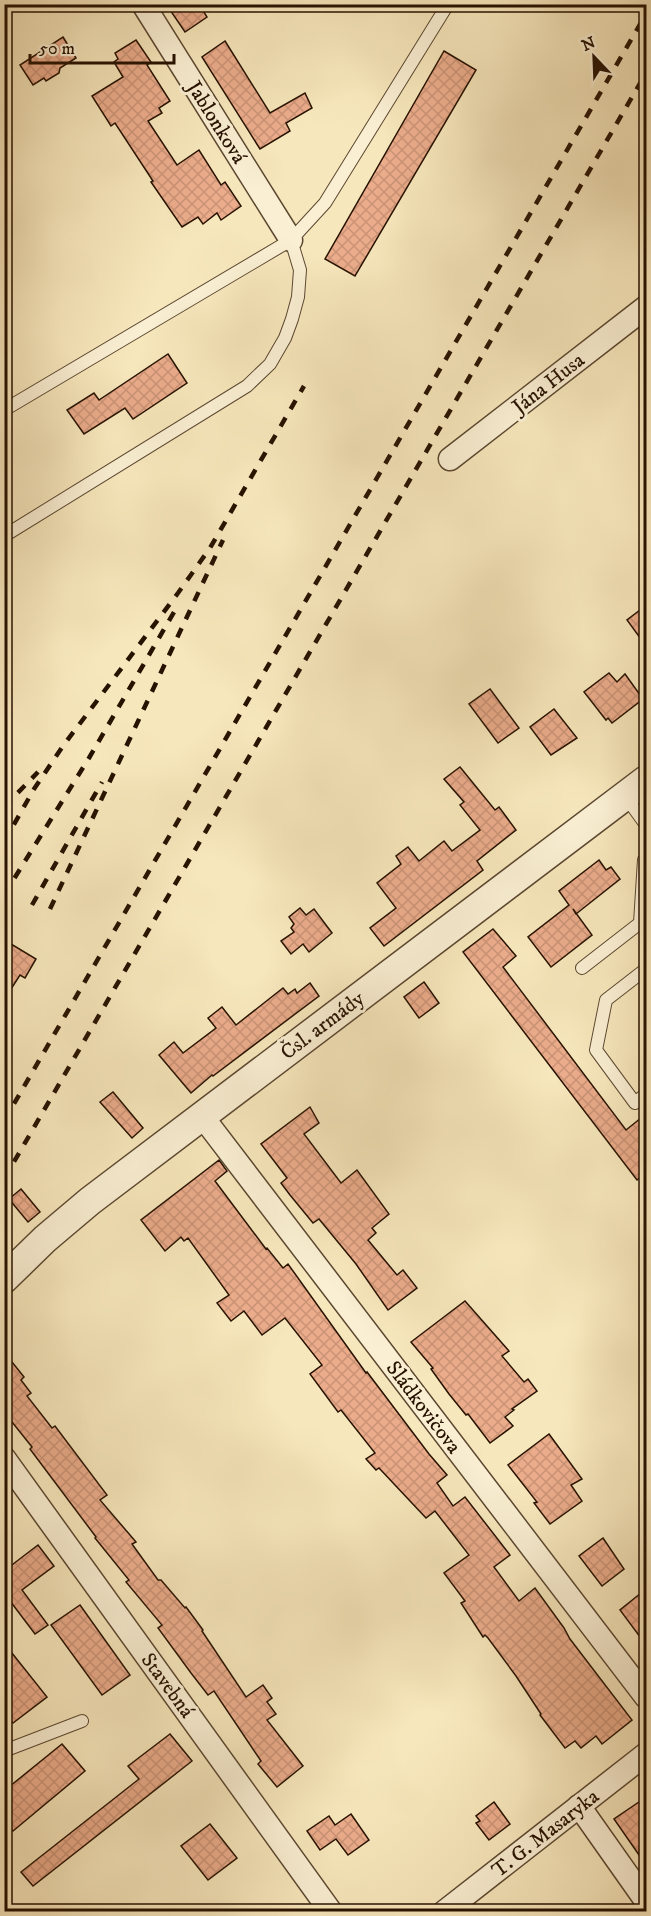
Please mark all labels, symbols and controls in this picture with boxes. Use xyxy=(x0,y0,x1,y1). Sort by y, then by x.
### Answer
scale bar xyxy=(30,27,174,65)
north arrow xyxy=(564,27,624,87)
text: N xyxy=(579,32,598,56)
text: 50 m xyxy=(39,38,75,60)
street label: Jablonková xyxy=(180,75,252,169)
street label: Jána Husa xyxy=(506,347,590,421)
street label: Čsl. armády xyxy=(274,984,371,1066)
street label: Sládkovičova xyxy=(380,1356,466,1459)
street label: Stavebná xyxy=(135,1648,200,1723)
street label: T. G. Masaryka xyxy=(487,1784,605,1884)

